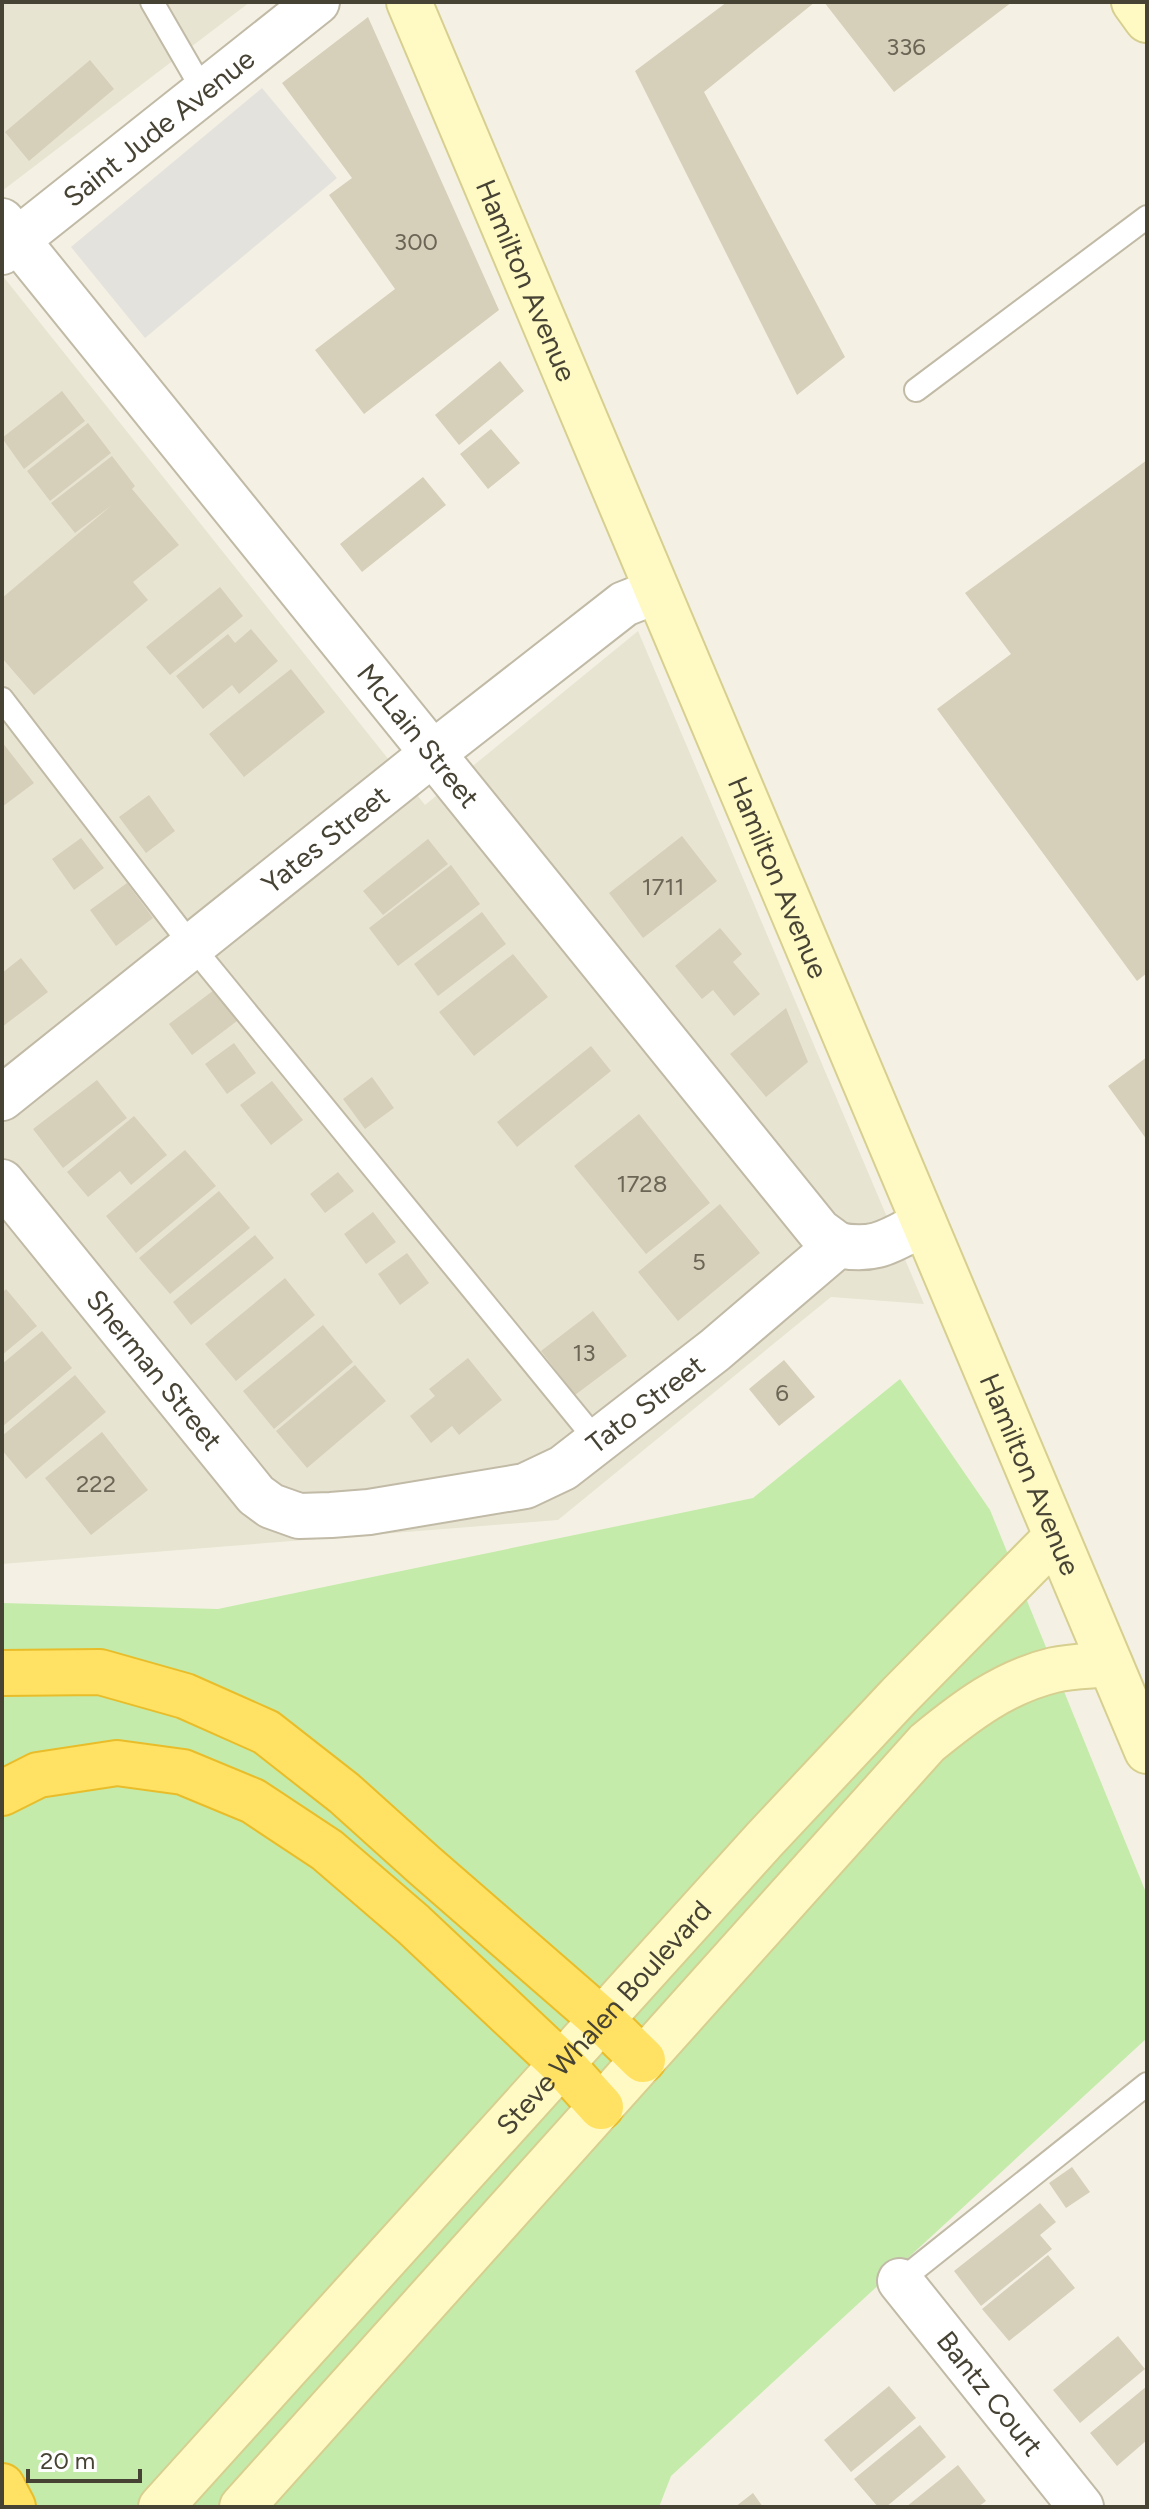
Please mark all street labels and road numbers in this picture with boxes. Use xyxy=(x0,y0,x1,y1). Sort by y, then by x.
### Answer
street label: Saint Jude Avenue xyxy=(56,41,261,214)
street label: Hamilton Avenue xyxy=(469,174,584,386)
street label: McLain Street xyxy=(350,657,487,814)
street label: Hamilton Avenue xyxy=(721,771,836,983)
street label: Yates Street xyxy=(255,778,396,901)
street label: Sherman Street xyxy=(79,1283,230,1457)
street label: Tato Street xyxy=(580,1348,711,1460)
street label: Hamilton Avenue xyxy=(973,1368,1088,1580)
street label: Steve Whalen Boulevard xyxy=(489,1893,718,2142)
street label: Bantz Court xyxy=(930,2324,1050,2463)

